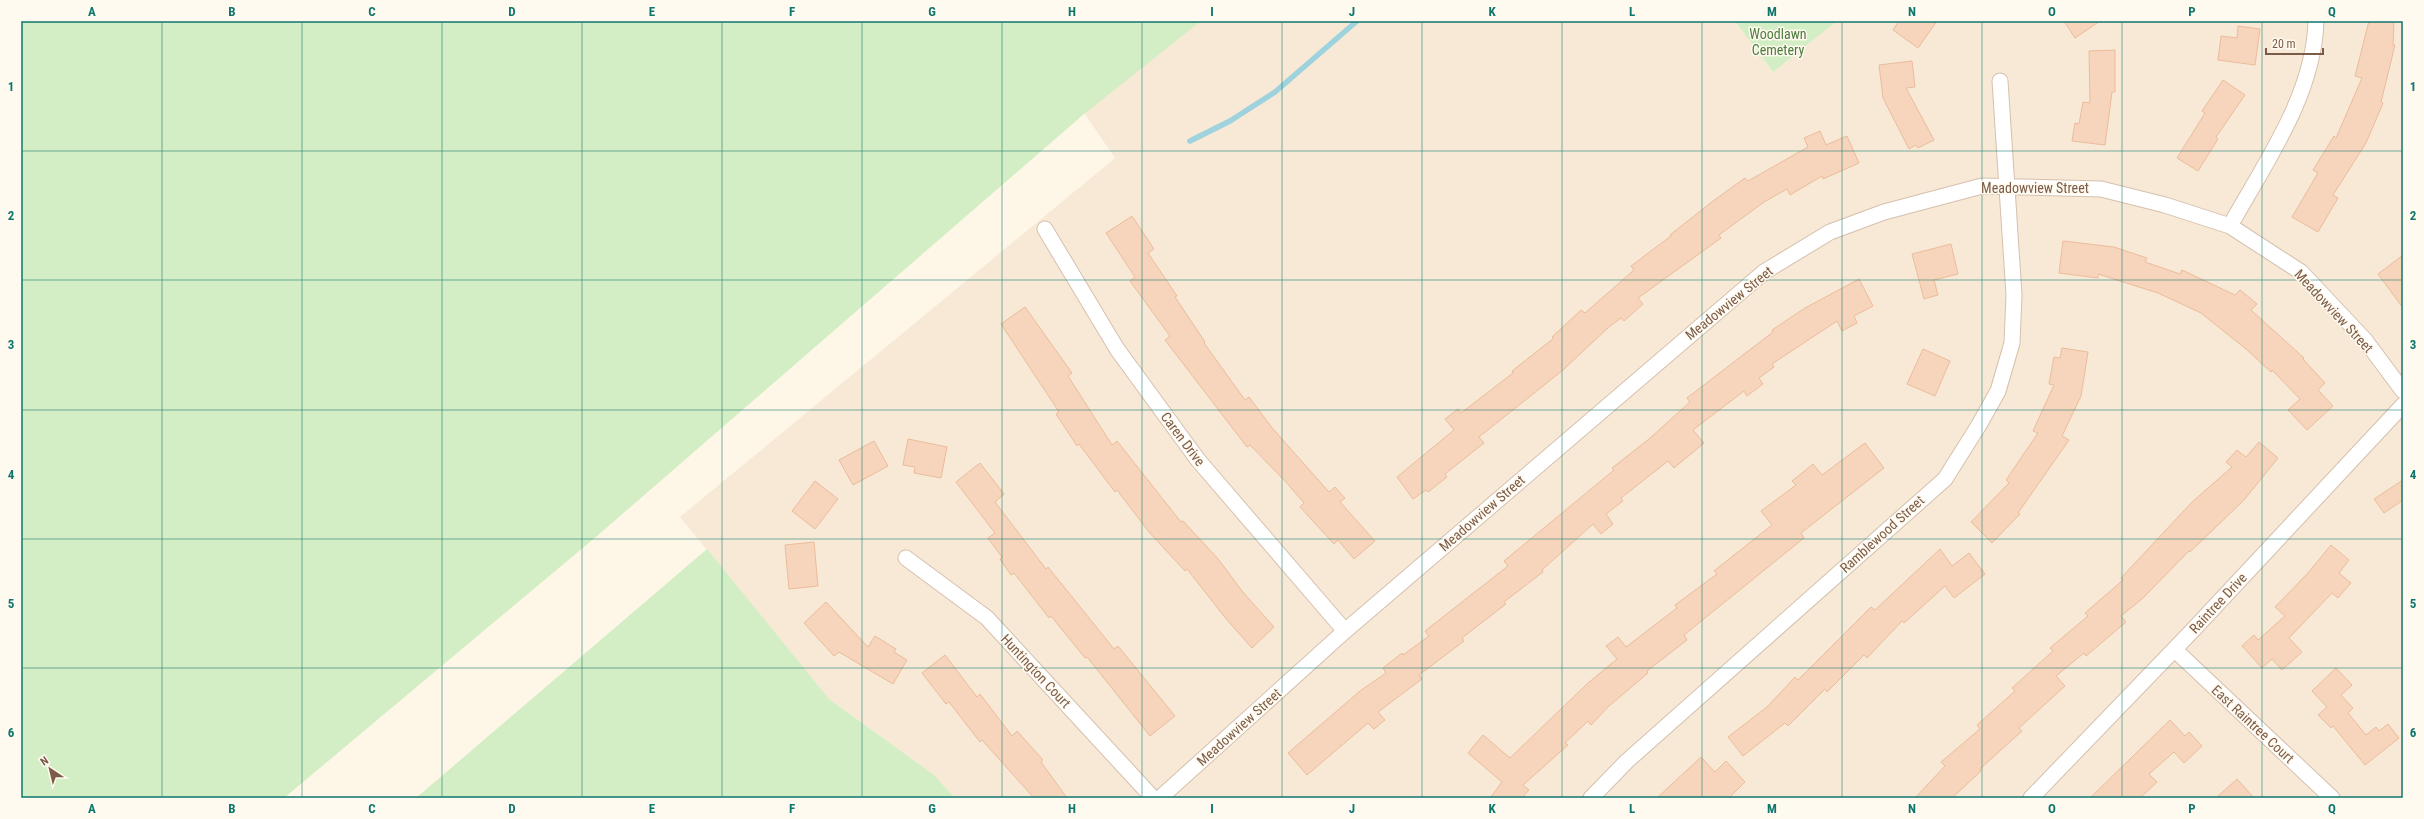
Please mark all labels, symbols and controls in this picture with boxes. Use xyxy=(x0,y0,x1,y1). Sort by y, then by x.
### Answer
text: A xyxy=(88,4,96,19)
text: B xyxy=(228,4,236,19)
text: C xyxy=(368,4,376,19)
text: D xyxy=(508,4,516,19)
text: E xyxy=(649,4,656,19)
text: F xyxy=(789,4,795,19)
text: G xyxy=(928,4,936,19)
text: H xyxy=(1068,4,1076,19)
text: I xyxy=(1210,4,1214,19)
text: J xyxy=(1349,4,1355,19)
text: K xyxy=(1488,4,1496,19)
text: L xyxy=(1629,4,1635,19)
text: M xyxy=(1767,4,1777,19)
text: N xyxy=(1908,4,1916,19)
text: O xyxy=(2048,4,2056,19)
text: P xyxy=(2188,4,2196,19)
text: Q xyxy=(2328,4,2336,19)
park label: Woodlawn Cemetery xyxy=(1749,26,1807,58)
scale bar xyxy=(2266,30,2323,56)
text: 20 m xyxy=(2272,37,2296,51)
text: 1 xyxy=(8,79,14,94)
text: 1 xyxy=(2410,79,2416,94)
street label: Meadowview Street xyxy=(1981,180,2089,196)
text: 2 xyxy=(8,208,15,223)
text: 2 xyxy=(2410,208,2417,223)
street label: Meadowview Street xyxy=(1682,263,1776,343)
street label: Meadowview Street xyxy=(2291,266,2377,356)
text: 3 xyxy=(8,337,14,352)
text: 3 xyxy=(2410,337,2416,352)
street label: Caren Drive xyxy=(1158,409,1209,469)
text: 4 xyxy=(8,467,15,482)
text: 4 xyxy=(2410,467,2417,482)
street label: Meadowview Street xyxy=(1436,472,1528,554)
street label: Ramblewood Street xyxy=(1837,492,1927,576)
street label: Raintree Drive xyxy=(2186,569,2250,636)
text: 5 xyxy=(8,596,15,611)
text: 5 xyxy=(2410,596,2417,611)
street label: Huntington Court xyxy=(998,631,1074,711)
street label: East Raintree Court xyxy=(2209,682,2297,766)
street label: Meadowview Street xyxy=(1194,685,1284,769)
text: 6 xyxy=(8,725,15,740)
text: 6 xyxy=(2410,725,2417,740)
north arrow xyxy=(30,749,70,789)
text: N xyxy=(38,754,51,768)
text: A xyxy=(88,801,96,816)
text: B xyxy=(228,801,236,816)
text: C xyxy=(368,801,376,816)
text: D xyxy=(508,801,516,816)
text: E xyxy=(649,801,656,816)
text: F xyxy=(789,801,795,816)
text: G xyxy=(928,801,936,816)
text: H xyxy=(1068,801,1076,816)
text: I xyxy=(1210,801,1214,816)
text: J xyxy=(1349,801,1355,816)
text: K xyxy=(1488,801,1496,816)
text: L xyxy=(1629,801,1635,816)
text: M xyxy=(1767,801,1777,816)
text: N xyxy=(1908,801,1916,816)
text: O xyxy=(2048,801,2056,816)
text: P xyxy=(2188,801,2196,816)
text: Q xyxy=(2328,801,2336,816)

